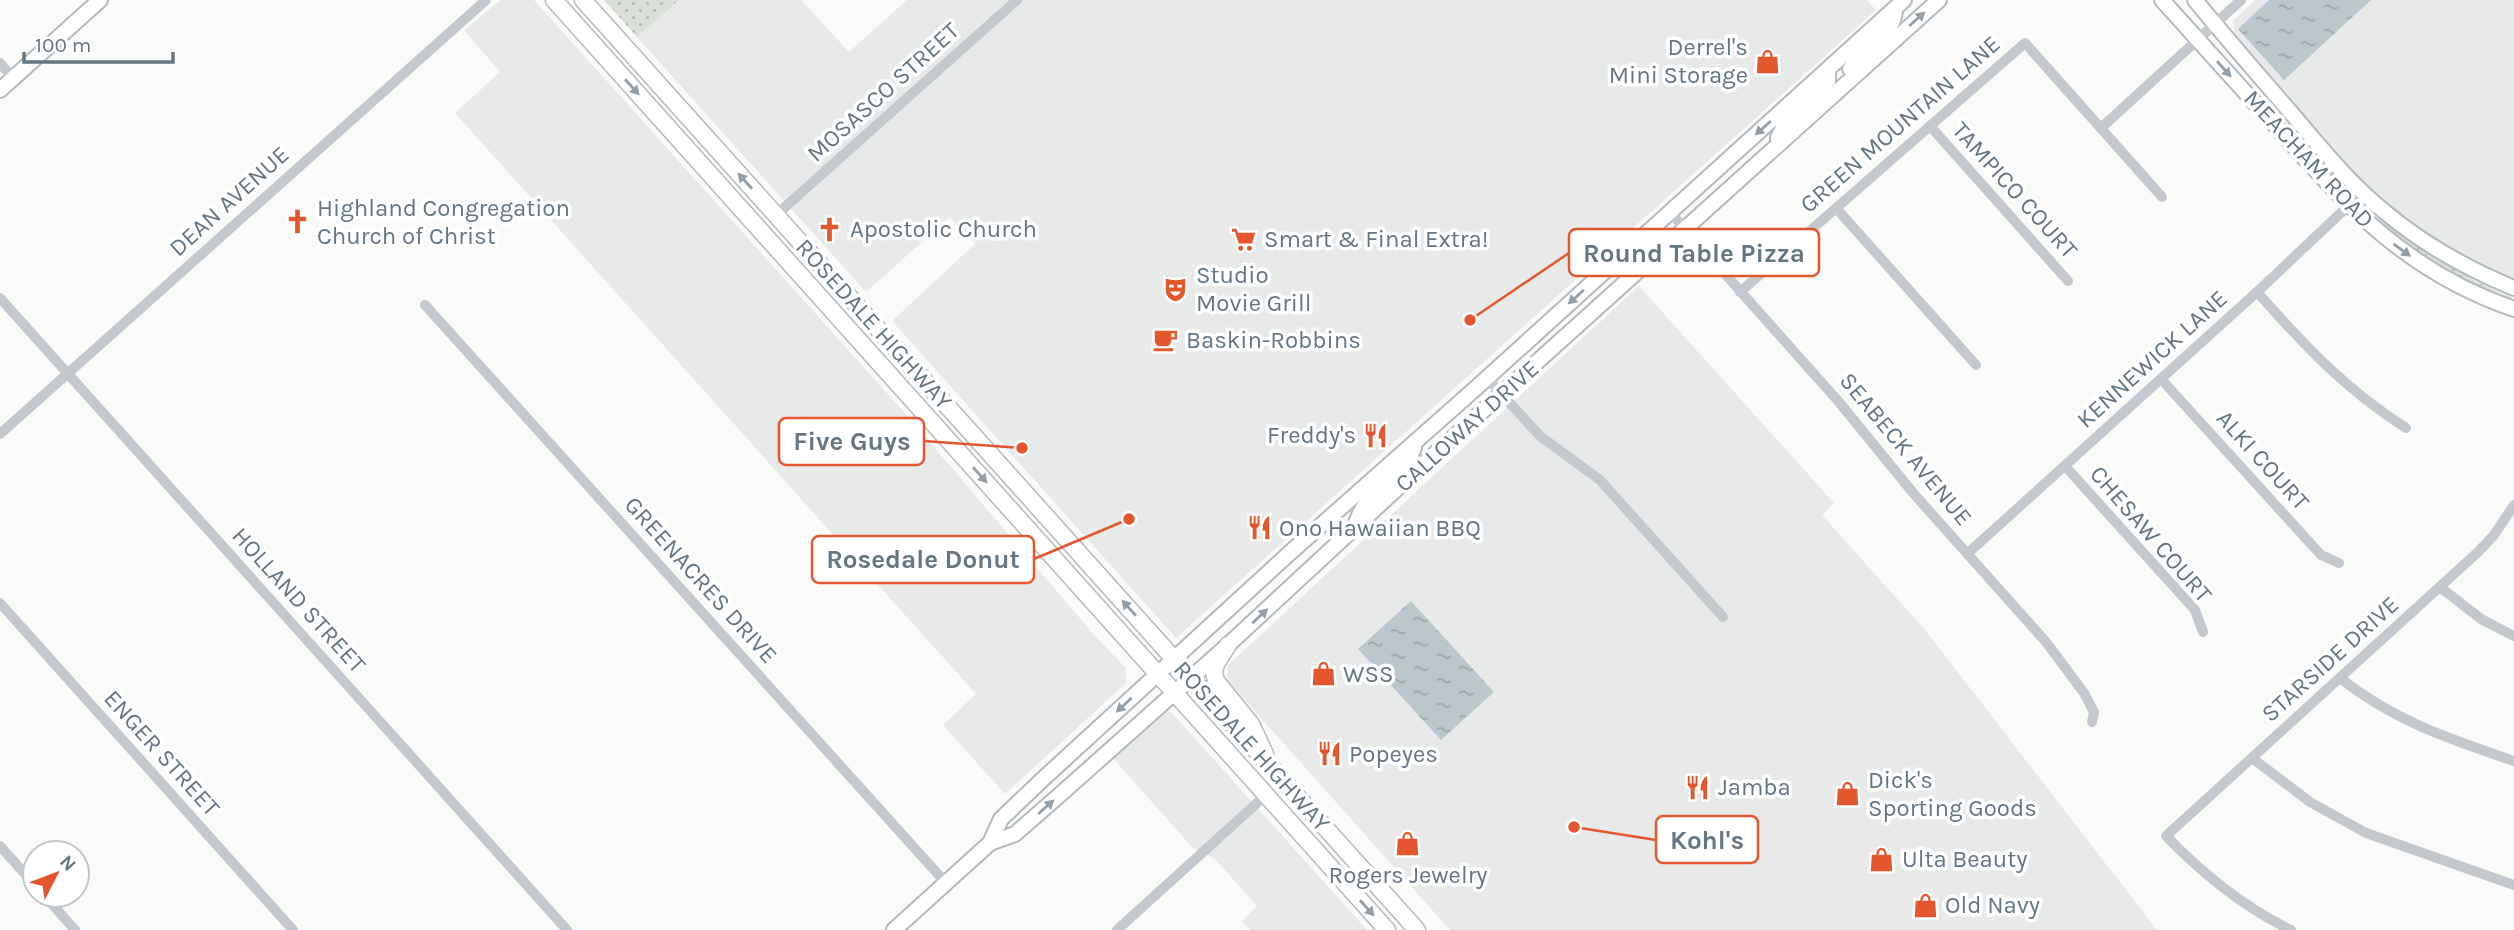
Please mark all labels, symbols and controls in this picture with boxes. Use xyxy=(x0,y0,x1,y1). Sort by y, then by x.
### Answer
one-way arrow xyxy=(1908,11,1926,27)
street label: MOSASCO STREET xyxy=(801,16,965,168)
scale bar xyxy=(24,21,173,65)
street label: GREEN MOUNTAIN LANE xyxy=(1794,30,2006,218)
text: 100 m xyxy=(35,33,92,57)
place label: Derrel's Mini Storage xyxy=(1609,33,1748,89)
shop icon: Derrel's Mini Storage xyxy=(1754,47,1782,75)
one-way arrow xyxy=(2216,60,2232,77)
one-way arrow xyxy=(624,78,640,96)
street label: MEACHAM ROAD xyxy=(2238,84,2380,234)
street label: TAMPICO COURT xyxy=(1946,116,2084,264)
one-way arrow xyxy=(1754,120,1772,136)
street label: DEAN AVENUE xyxy=(164,140,294,262)
one-way arrow xyxy=(738,172,753,189)
place label: Highland Congregation Church of Christ xyxy=(317,194,570,250)
church icon: Highland Congregation Church of Christ xyxy=(283,208,311,236)
church icon: Apostolic Church xyxy=(816,215,844,243)
place label: Apostolic Church xyxy=(850,215,1037,243)
supermarket icon: Smart & Final Extra! xyxy=(1230,225,1258,253)
place label: Smart & Final Extra! xyxy=(1264,225,1488,253)
callout: Round Table Pizza xyxy=(1569,229,1819,276)
street label: ROSEDALE HIGHWAY xyxy=(790,233,958,415)
text: Round Table Pizza xyxy=(1583,238,1805,269)
one-way arrow xyxy=(2393,243,2411,257)
place label: Studio Movie Grill xyxy=(1196,261,1311,317)
theatre icon: Studio Movie Grill xyxy=(1162,275,1190,303)
street label: KENNEWICK LANE xyxy=(2071,284,2233,434)
one-way arrow xyxy=(1567,289,1585,305)
cafe icon: Baskin-Robbins xyxy=(1152,326,1180,354)
place label: Baskin-Robbins xyxy=(1186,326,1361,354)
street label: CALLOWAY DRIVE xyxy=(1389,354,1545,498)
street label: SEABECK AVENUE xyxy=(1834,367,1978,531)
street label: ALKI COURT xyxy=(2211,404,2315,516)
callout: Five Guys xyxy=(779,418,924,465)
place label: Freddy's xyxy=(1267,421,1356,449)
restaurant icon: Freddy's xyxy=(1362,421,1390,449)
text: Five Guys xyxy=(793,426,911,457)
street label: CHESAW COURT xyxy=(2084,460,2218,608)
one-way arrow xyxy=(972,466,988,483)
street label: GREENACRES DRIVE xyxy=(619,491,783,669)
restaurant icon: Ono Hawaiian BBQ xyxy=(1245,514,1273,542)
place label: Ono Hawaiian BBQ xyxy=(1279,514,1481,542)
street label: HOLLAND STREET xyxy=(226,522,372,678)
callout: Rosedale Donut xyxy=(812,536,1034,583)
text: Rosedale Donut xyxy=(826,544,1020,575)
street label: STARSIDE DRIVE xyxy=(2256,590,2404,728)
one-way arrow xyxy=(1121,599,1137,617)
one-way arrow xyxy=(1251,608,1268,624)
street label: ROSEDALE HIGHWAY xyxy=(1168,655,1336,837)
shop icon: WSS xyxy=(1309,660,1337,688)
place label: WSS xyxy=(1343,660,1393,688)
street label: ENGER STREET xyxy=(98,684,226,822)
one-way arrow xyxy=(1116,697,1133,713)
restaurant icon: Popeyes xyxy=(1315,740,1343,768)
place label: Popeyes xyxy=(1349,740,1438,768)
place label: Dick's Sporting Goods xyxy=(1868,766,2037,822)
restaurant icon: Jamba xyxy=(1684,773,1712,801)
place label: Jamba xyxy=(1718,773,1791,801)
shop icon: Dick's Sporting Goods xyxy=(1834,780,1862,808)
one-way arrow xyxy=(1037,799,1055,815)
callout: Kohl's xyxy=(1656,816,1758,863)
text: Kohl's xyxy=(1670,825,1744,856)
shop icon: Rogers Jewelry xyxy=(1394,830,1422,858)
north arrow xyxy=(21,839,91,909)
shop icon: Ulta Beauty xyxy=(1868,845,1896,873)
place label: Ulta Beauty xyxy=(1902,845,2028,873)
text: N xyxy=(55,851,81,876)
place label: Rogers Jewelry xyxy=(1329,861,1487,889)
shop icon: Old Navy xyxy=(1911,891,1939,919)
place label: Old Navy xyxy=(1945,891,2040,919)
one-way arrow xyxy=(1359,899,1375,917)

